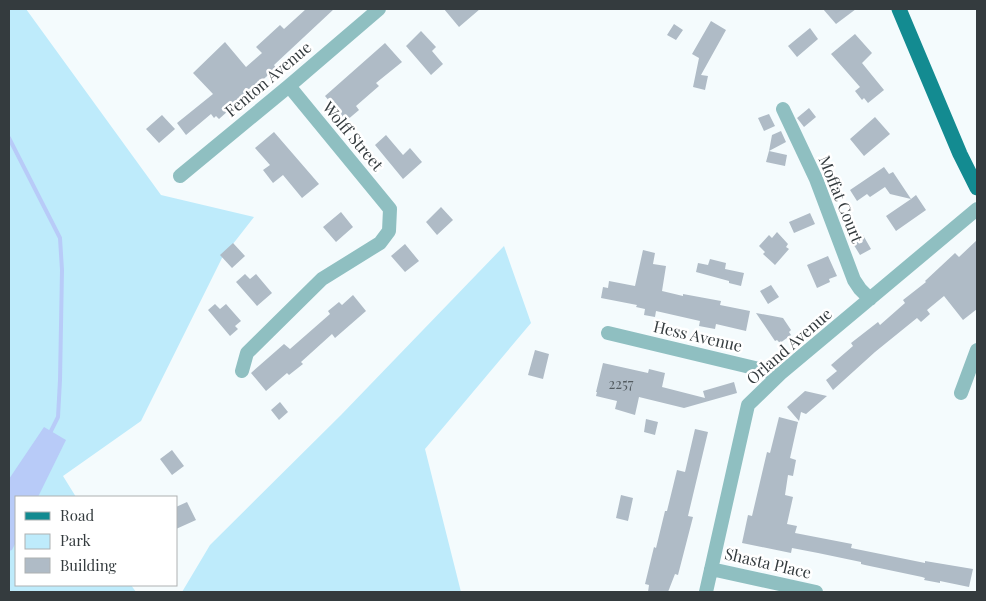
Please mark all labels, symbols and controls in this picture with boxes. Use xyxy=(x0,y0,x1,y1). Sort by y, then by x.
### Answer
street label: Fenton Avenue xyxy=(220,36,315,121)
street label: Wolff Street xyxy=(318,96,389,175)
street label: Moffat Court xyxy=(814,152,869,246)
street label: Orland Avenue xyxy=(742,303,836,388)
street label: Hess Avenue xyxy=(652,315,745,356)
house number: 2257 xyxy=(609,374,634,393)
legend xyxy=(15,496,178,586)
text: Road xyxy=(60,505,94,525)
text: Park xyxy=(60,530,92,550)
street label: Shasta Place xyxy=(723,542,813,583)
text: Building xyxy=(60,555,117,575)

